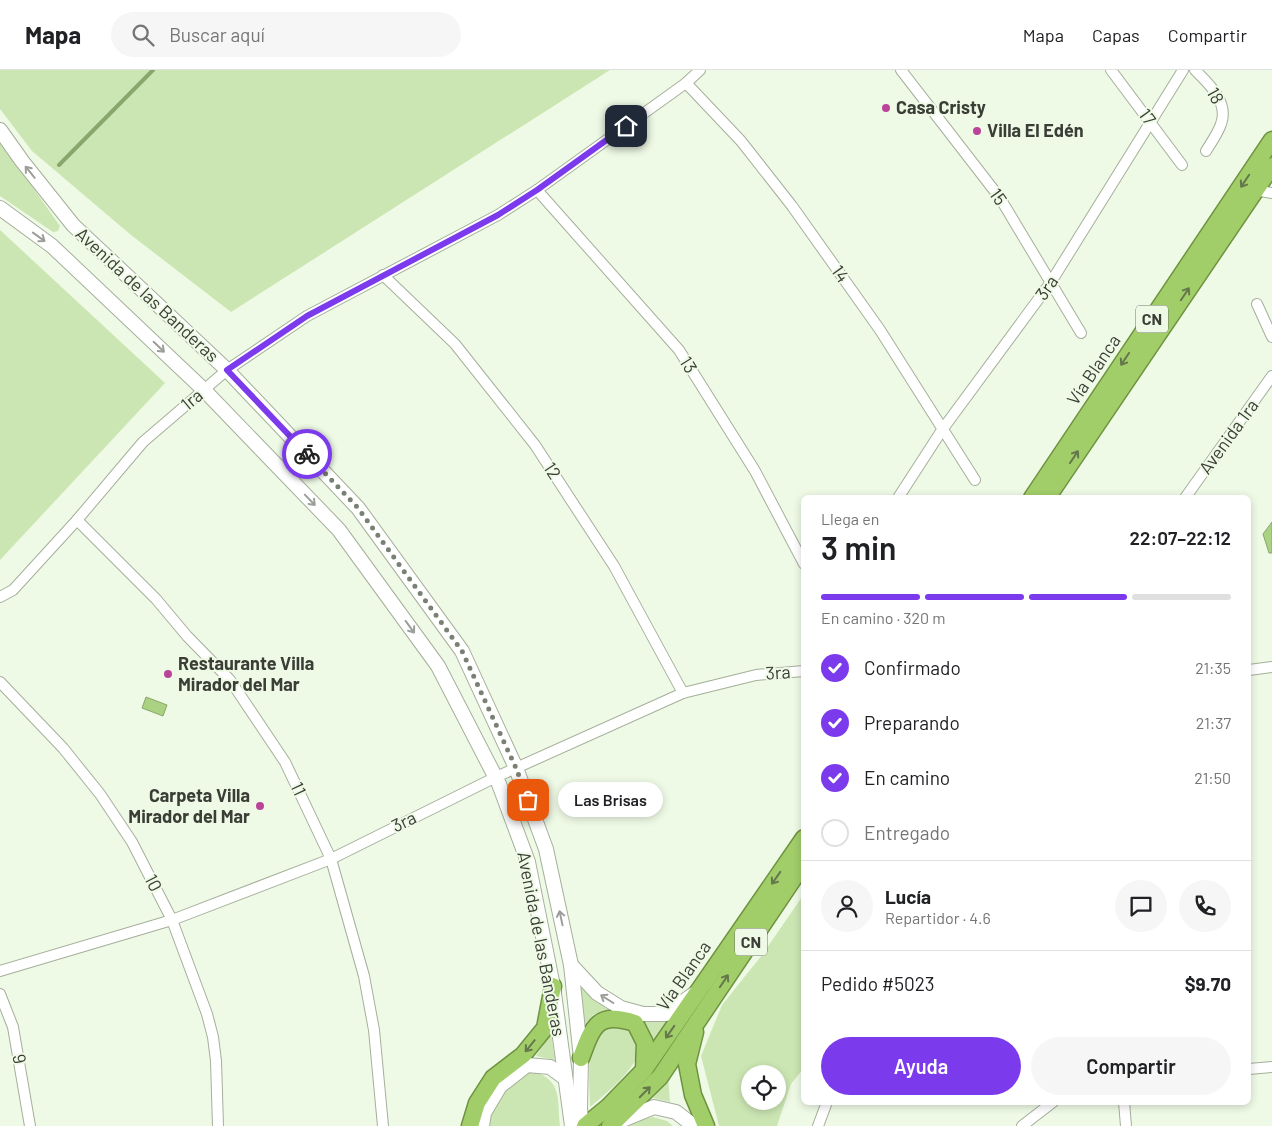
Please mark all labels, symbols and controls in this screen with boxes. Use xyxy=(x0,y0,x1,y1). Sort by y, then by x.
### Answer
search box xyxy=(111,12,461,57)
text: Mapa xyxy=(25,20,81,49)
icon: search xyxy=(129,21,157,49)
text: Buscar aquí xyxy=(169,23,265,46)
text: Mapa xyxy=(1023,24,1064,46)
text: Capas xyxy=(1092,24,1140,46)
text: Compartir xyxy=(1168,24,1247,46)
street label: 18 xyxy=(1202,83,1229,108)
place label: Casa Cristy xyxy=(896,96,986,118)
marker: Casa Cristy xyxy=(880,102,892,114)
street label: 17 xyxy=(1135,104,1161,129)
pin xyxy=(605,105,647,147)
icon: home xyxy=(612,112,640,140)
place label: Villa El Edén xyxy=(987,119,1084,141)
marker: Villa El Edén xyxy=(971,125,983,137)
one-way arrow xyxy=(25,166,36,179)
one-way arrow xyxy=(1240,174,1250,188)
street label: 15 xyxy=(985,184,1012,209)
street label: Avenida de las Banderas xyxy=(72,222,224,366)
one-way arrow xyxy=(32,232,46,242)
street label: 14 xyxy=(827,260,854,286)
street label: 3ra xyxy=(1030,271,1062,304)
one-way arrow xyxy=(1180,287,1190,301)
road number: CN xyxy=(1136,305,1168,332)
street label: Vía Blanca xyxy=(1062,330,1125,409)
one-way arrow xyxy=(152,341,165,353)
street label: 13 xyxy=(675,352,702,377)
one-way arrow xyxy=(1120,352,1130,366)
street label: 1ra xyxy=(176,384,207,415)
street label: Avenida 1ra xyxy=(1194,395,1263,478)
courier xyxy=(282,429,332,479)
icon: bike xyxy=(293,440,321,468)
one-way arrow xyxy=(1069,450,1079,464)
street label: 12 xyxy=(539,458,566,483)
one-way arrow xyxy=(304,493,316,506)
text: Llega en xyxy=(821,509,879,528)
text: 22:07–22:12 xyxy=(1130,526,1231,549)
text: 3 min xyxy=(821,528,897,566)
text: En camino · 320 m xyxy=(821,608,946,627)
one-way arrow xyxy=(405,620,415,634)
place label: Restaurante Villa Mirador del Mar xyxy=(178,652,314,695)
icon: check xyxy=(821,654,849,682)
text: Confirmado xyxy=(864,656,961,679)
text: 21:35 xyxy=(1195,658,1231,677)
street label: 3ra xyxy=(765,660,791,684)
marker: Restaurante Villa Mirador del Mar xyxy=(162,668,174,680)
icon: check xyxy=(821,709,849,737)
text: Preparando xyxy=(864,711,960,734)
text: 21:37 xyxy=(1196,713,1231,732)
icon: check xyxy=(821,764,849,792)
text: En camino xyxy=(864,766,950,789)
text: 21:50 xyxy=(1194,768,1231,787)
street label: 11 xyxy=(286,778,312,799)
pin xyxy=(507,779,549,821)
callout: Las Brisas xyxy=(558,782,663,818)
place label: Carpeta Villa Mirador del Mar xyxy=(128,784,250,827)
icon: bag xyxy=(514,786,542,814)
text: Las Brisas xyxy=(574,790,647,809)
marker: Carpeta Villa Mirador del Mar xyxy=(254,800,266,812)
street label: 3ra xyxy=(388,806,420,836)
text: Entregado xyxy=(864,821,950,844)
street label: Avenida de las Banderas xyxy=(513,850,571,1038)
street label: 10 xyxy=(140,870,167,895)
one-way arrow xyxy=(771,871,781,885)
button: person xyxy=(821,880,873,932)
button: chat xyxy=(1115,880,1167,932)
button: phone xyxy=(1179,880,1231,932)
text: Lucía xyxy=(885,885,931,908)
text: Repartidor · 4.6 xyxy=(885,908,991,927)
one-way arrow xyxy=(556,910,565,926)
road number: CN xyxy=(735,929,767,956)
street label: Vía Blanca xyxy=(651,936,715,1014)
text: Pedido #5023 xyxy=(821,972,935,995)
text: $9.70 xyxy=(1185,972,1231,995)
one-way arrow xyxy=(719,974,730,988)
one-way arrow xyxy=(600,994,614,1004)
one-way arrow xyxy=(665,1025,675,1039)
button: Ayuda xyxy=(821,1037,1021,1095)
button: Compartir xyxy=(1031,1037,1231,1095)
one-way arrow xyxy=(524,1039,535,1052)
street label: 9 xyxy=(8,1052,32,1066)
map controls xyxy=(741,1065,786,1110)
button: locate xyxy=(741,1065,786,1110)
one-way arrow xyxy=(639,1086,651,1098)

